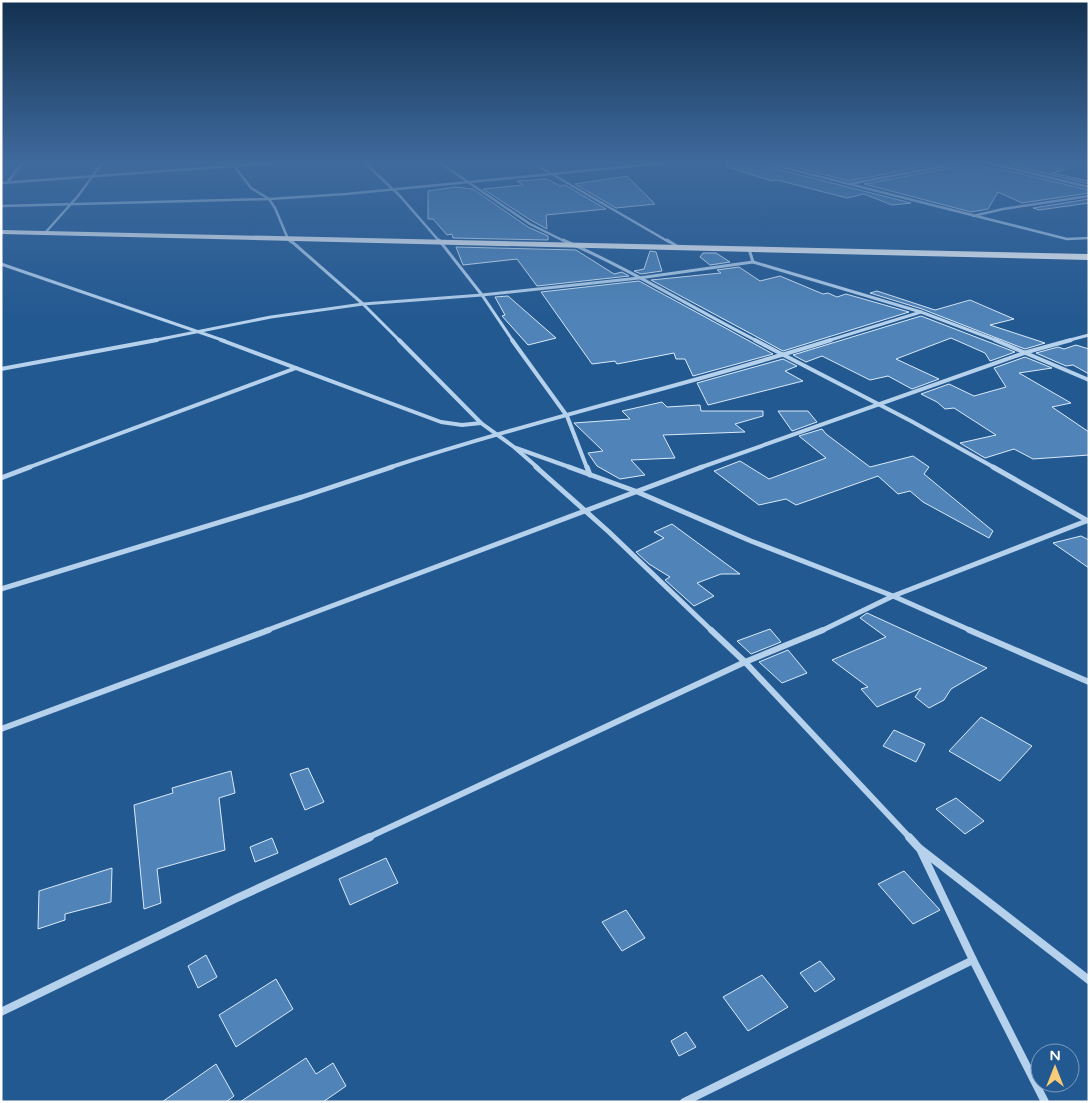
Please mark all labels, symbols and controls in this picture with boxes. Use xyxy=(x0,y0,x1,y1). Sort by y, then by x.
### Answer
north arrow xyxy=(1030,1043,1080,1093)
text: N xyxy=(1049,1047,1061,1064)

